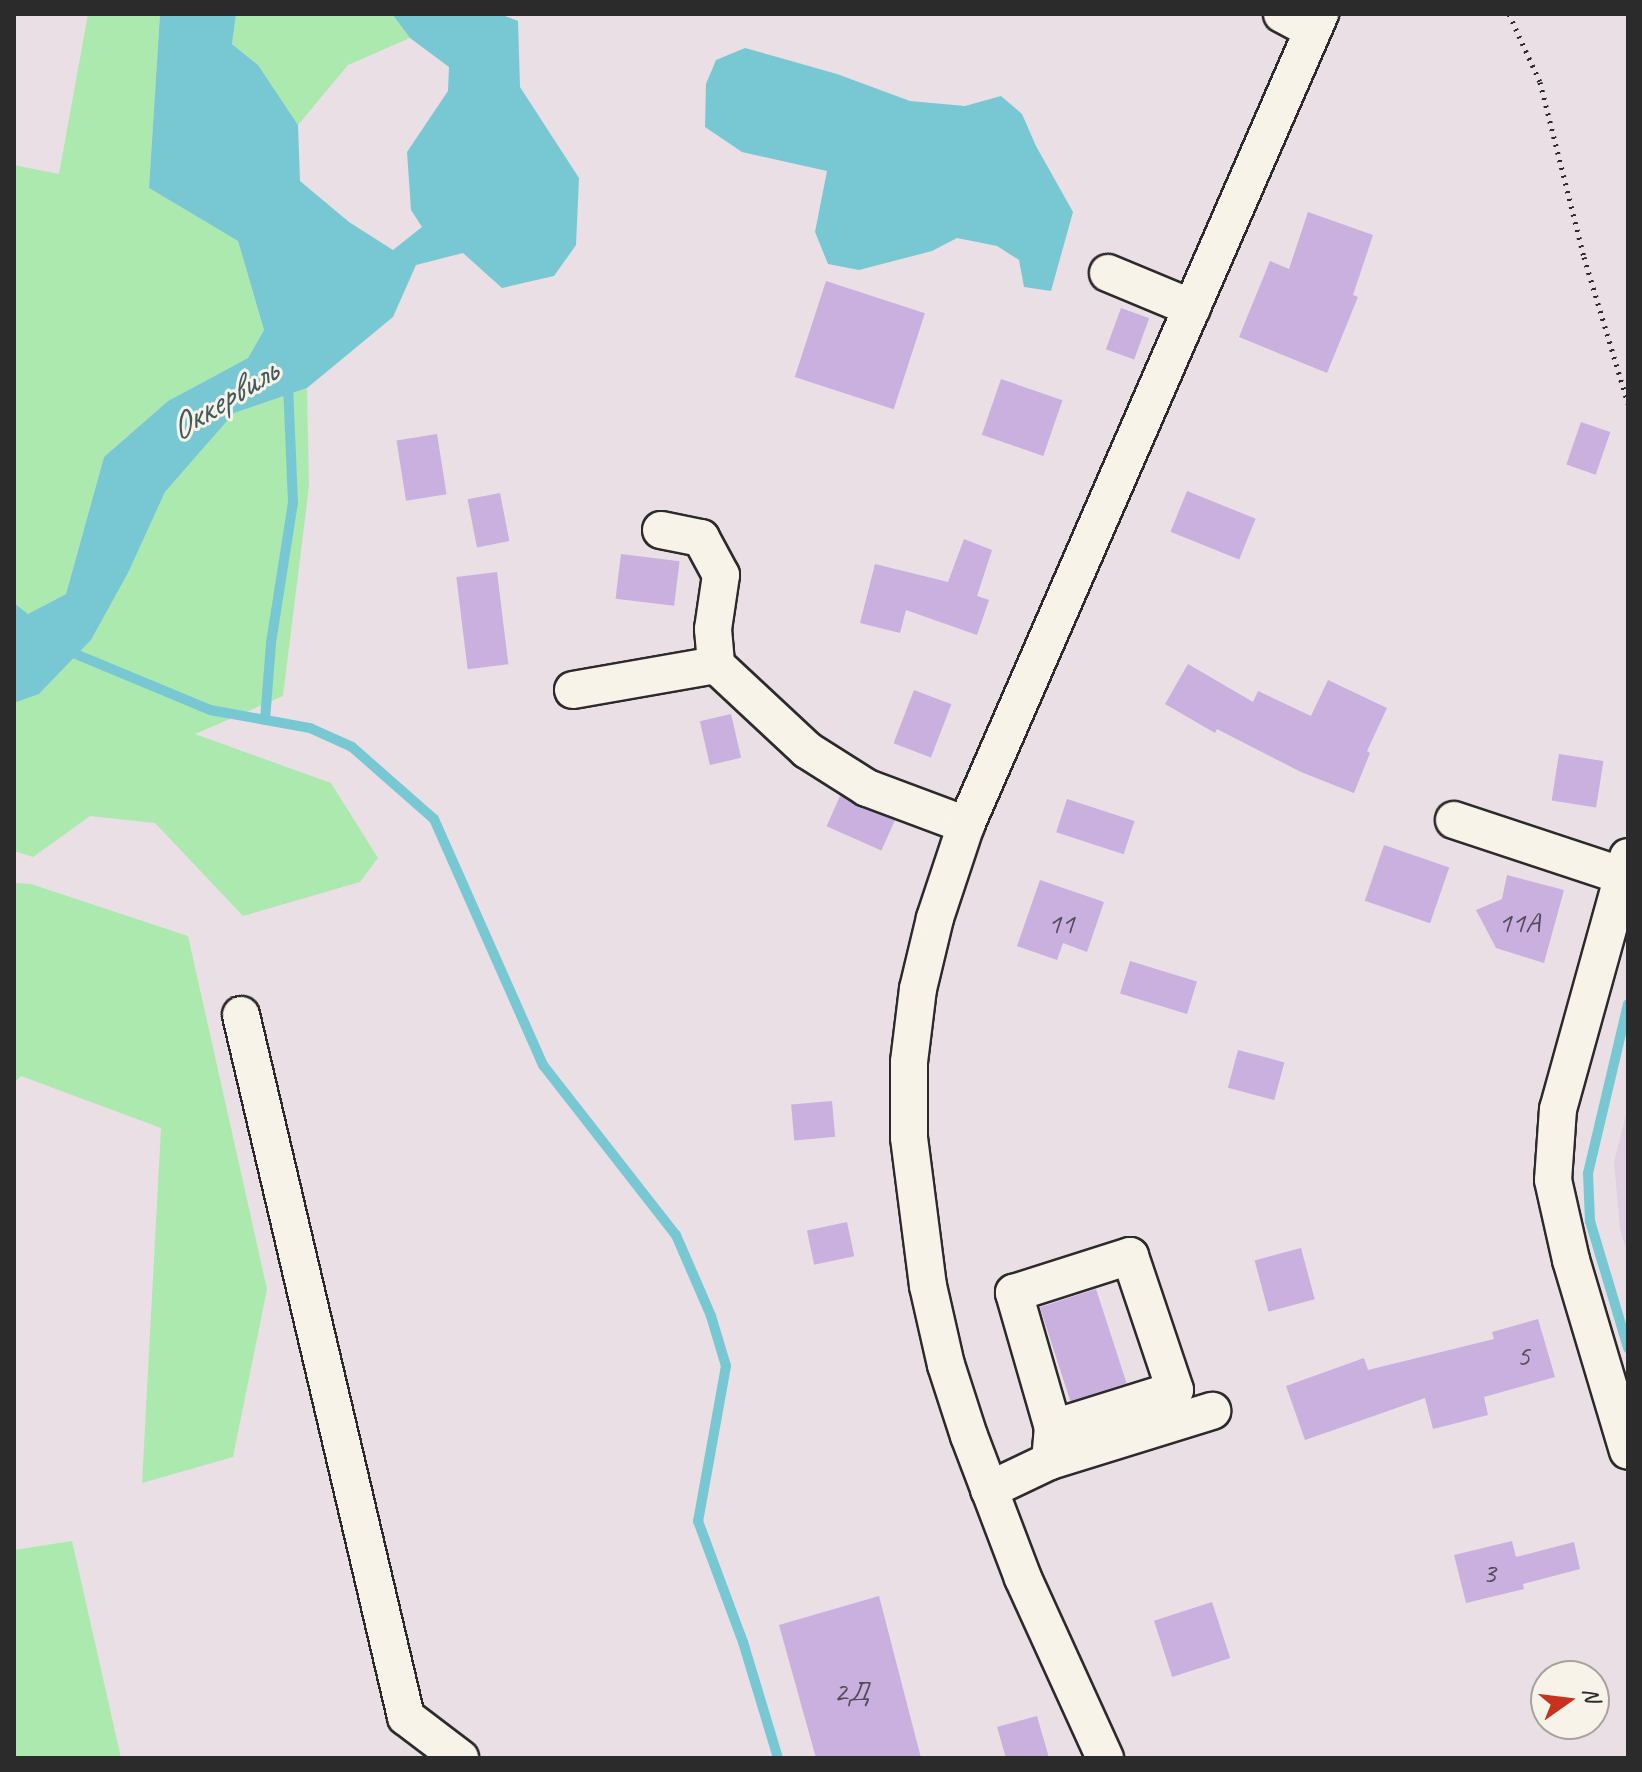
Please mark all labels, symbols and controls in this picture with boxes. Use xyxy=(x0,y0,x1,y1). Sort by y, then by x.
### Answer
water label: Оккервиль xyxy=(161,350,285,450)
house number: 11А xyxy=(1498,904,1540,940)
house number: 11 xyxy=(1048,905,1074,941)
house number: 5 xyxy=(1516,1337,1530,1373)
house number: 3 xyxy=(1482,1554,1496,1590)
north arrow xyxy=(1530,1660,1610,1740)
house number: 2Д xyxy=(833,1673,869,1709)
text: N xyxy=(1576,1685,1607,1705)

